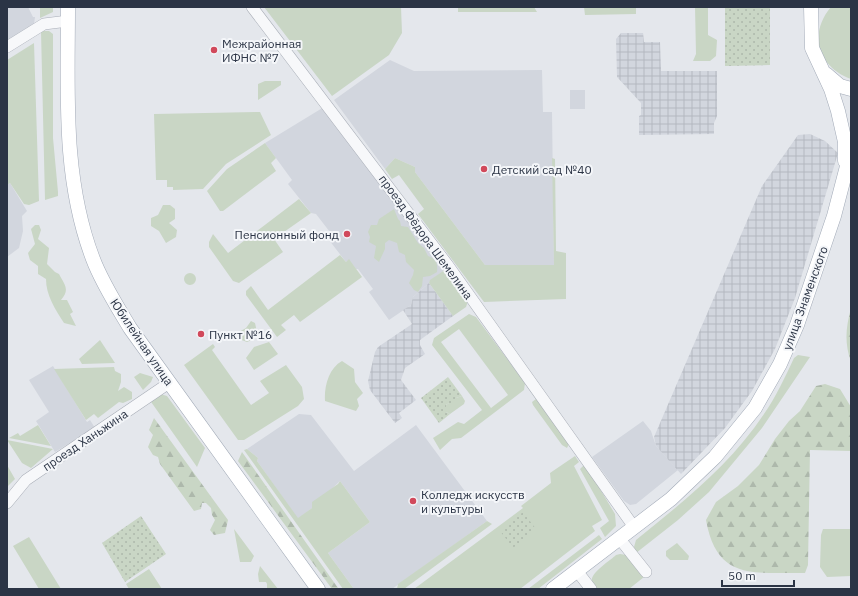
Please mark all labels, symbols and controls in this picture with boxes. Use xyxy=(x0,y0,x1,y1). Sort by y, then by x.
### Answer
place label: Межрайонная ИФНС №7 xyxy=(222,36,301,65)
marker: Межрайонная ИФНС №7 xyxy=(209,45,219,55)
place label: Детский сад №40 xyxy=(492,162,592,177)
marker: Детский сад №40 xyxy=(479,164,489,174)
street label: проезд Фёдора Шемелина xyxy=(376,172,477,303)
place label: Пенсионный фонд xyxy=(235,227,339,242)
marker: Пенсионный фонд xyxy=(342,229,352,239)
street label: улица Знаменского xyxy=(779,244,831,352)
street label: Юбилейная улица xyxy=(107,296,177,389)
place label: Пункт №16 xyxy=(209,327,272,342)
marker: Пункт №16 xyxy=(196,329,206,339)
street label: проезд Ханьжина xyxy=(39,406,131,474)
place label: Колледж искусств и культуры xyxy=(421,487,525,516)
marker: Колледж искусств и культуры xyxy=(408,496,418,506)
scale bar xyxy=(722,562,794,588)
text: 50 m xyxy=(728,568,756,583)

